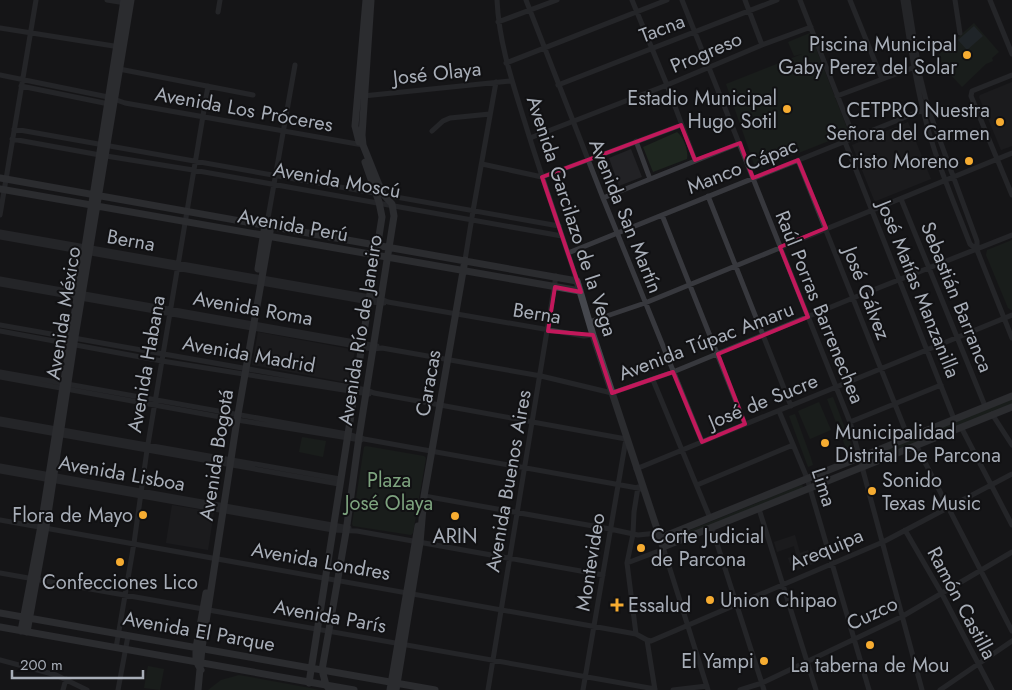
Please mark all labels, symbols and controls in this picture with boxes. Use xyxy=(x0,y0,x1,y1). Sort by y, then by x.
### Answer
street label: Tacna xyxy=(635,7,689,50)
street label: Progreso xyxy=(666,24,747,81)
place label: Piscina Municipal Gaby Perez del Solar xyxy=(778,30,957,82)
marker: Piscina Municipal Gaby Perez del Solar xyxy=(961,49,973,61)
street label: José Olaya xyxy=(389,54,483,93)
street label: Avenida Los Próceres xyxy=(153,80,335,139)
place label: Estadio Municipal Hugo Sotil xyxy=(627,84,777,136)
street label: Avenida Garcilazo de la Vega xyxy=(519,92,624,340)
place label: CETPRO Nuestra Señora del Carmen xyxy=(826,96,990,148)
marker: Estadio Municipal Hugo Sotil xyxy=(781,103,793,115)
marker: CETPRO Nuestra Señora del Carmen xyxy=(994,116,1006,128)
street label: Manco Cápac xyxy=(683,131,802,202)
street label: Avenida San Martín xyxy=(581,135,670,298)
place label: Cristo Moreno xyxy=(838,147,959,176)
street label: Avenida Moscú xyxy=(271,155,403,206)
marker: Cristo Moreno xyxy=(963,155,975,167)
street label: José Matías Manzanilla xyxy=(869,193,967,382)
street label: Avenida Perú xyxy=(235,202,350,249)
street label: Raúl Porras Barrenechea xyxy=(768,206,872,408)
street label: Sebastián Barranca xyxy=(913,217,1000,377)
street label: Berna xyxy=(105,222,157,259)
street label: Avenida Río de Janeiro xyxy=(331,233,390,427)
street label: José Gálvez xyxy=(834,240,898,344)
street label: Avenida México xyxy=(39,244,88,382)
street label: Avenida Roma xyxy=(191,284,315,333)
street label: Avenida Habana xyxy=(120,293,173,435)
street label: Berna xyxy=(511,295,563,332)
street label: Avenida Túpac Amaru xyxy=(614,295,798,388)
street label: Avenida Madrid xyxy=(180,329,318,380)
street label: Caracas xyxy=(408,348,449,419)
street label: José de Sucre xyxy=(701,366,822,438)
street label: Avenida Bogotá xyxy=(192,387,241,523)
street label: Avenida Buenos Aires xyxy=(478,388,539,574)
place label: Municipalidad Distrital De Parcona xyxy=(835,418,1001,470)
marker: Municipalidad Distrital De Parcona xyxy=(819,437,831,449)
street label: Avenida Lisboa xyxy=(56,448,187,499)
street label: Lima xyxy=(804,464,843,510)
park label: Plaza José Olaya xyxy=(342,466,433,518)
place label: Sonido Texas Music xyxy=(882,466,981,518)
marker: Sonido Texas Music xyxy=(866,485,878,497)
place label: Flora de Mayo xyxy=(12,501,133,530)
marker: Flora de Mayo xyxy=(137,509,149,521)
marker: ARIN xyxy=(449,510,461,522)
street label: Montevideo xyxy=(568,511,613,613)
street label: Arequipa xyxy=(785,521,868,578)
place label: ARIN xyxy=(433,522,477,551)
place label: Corte Judicial de Parcona xyxy=(651,522,764,574)
street label: Avenida Londres xyxy=(249,535,393,588)
marker: Corte Judicial de Parcona xyxy=(635,542,647,554)
street label: Ramón Castilla xyxy=(920,542,1003,665)
marker: Confecciones Lico xyxy=(114,556,126,568)
place label: Confecciones Lico xyxy=(42,568,198,597)
place label: Union Chipao xyxy=(720,586,837,615)
street label: Cuzco xyxy=(842,589,903,638)
place label: Essalud xyxy=(628,591,691,620)
street label: Avenida París xyxy=(271,592,388,641)
marker: Union Chipao xyxy=(704,594,716,606)
marker: Essalud xyxy=(610,598,624,612)
street label: Avenida El Parque xyxy=(121,604,277,659)
marker: La taberna de Mou xyxy=(864,639,876,651)
place label: El Yampi xyxy=(681,647,754,676)
scale bar xyxy=(12,648,144,680)
place label: La taberna de Mou xyxy=(790,651,950,680)
text: 200 m xyxy=(20,654,63,676)
marker: El Yampi xyxy=(758,655,770,667)

